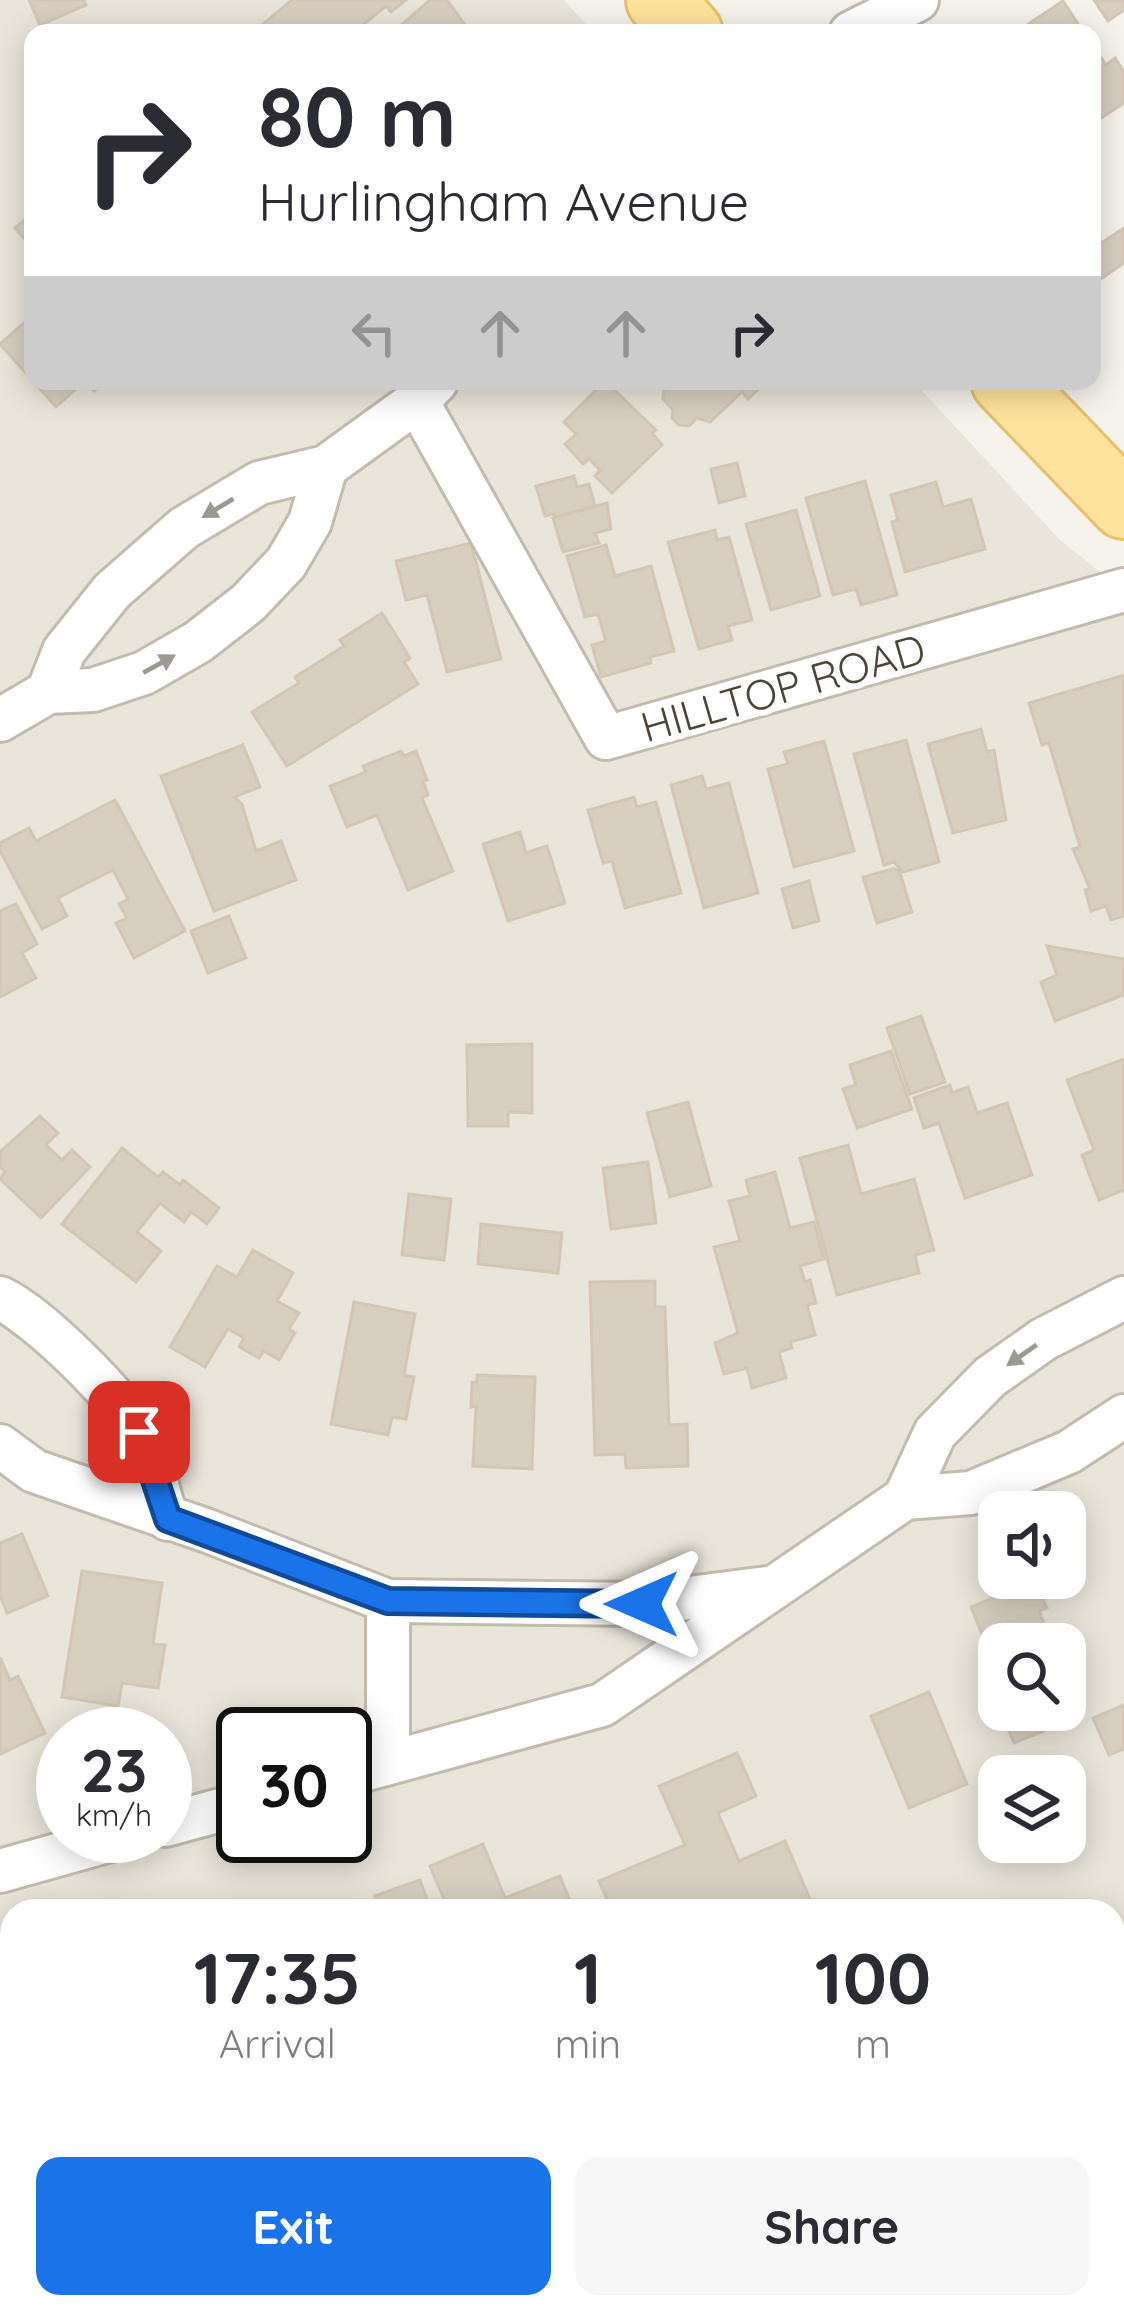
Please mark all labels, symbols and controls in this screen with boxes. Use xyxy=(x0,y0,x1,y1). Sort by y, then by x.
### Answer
text: 80 m xyxy=(258,63,457,168)
icon: right xyxy=(60,72,216,228)
text: Hurlingham Avenue xyxy=(258,167,749,235)
icon: left xyxy=(341,300,407,366)
icon: ahead xyxy=(467,300,533,366)
icon: ahead xyxy=(593,300,659,366)
icon: right xyxy=(719,300,785,366)
one-way arrow xyxy=(201,496,235,517)
street label: HILLTOP ROAD xyxy=(635,622,931,753)
one-way arrow xyxy=(142,654,177,675)
one-way arrow xyxy=(1006,1343,1038,1366)
pin xyxy=(88,1381,190,1483)
icon: arrive xyxy=(106,1399,172,1465)
map controls xyxy=(978,1491,1086,1863)
button: sound xyxy=(978,1491,1086,1599)
position arrow xyxy=(579,1541,705,1667)
button: search xyxy=(978,1623,1086,1731)
speed limit sign: 30 xyxy=(216,1707,372,1863)
text: 23 xyxy=(81,1732,147,1807)
button: layers xyxy=(978,1755,1086,1863)
text: km/h xyxy=(76,1796,152,1834)
text: 17:35 xyxy=(194,1932,361,2022)
text: 1 xyxy=(574,1932,602,2022)
text: 100 xyxy=(815,1932,931,2022)
text: Arrival xyxy=(219,2019,336,2068)
text: min xyxy=(555,2019,621,2068)
text: m xyxy=(855,2019,891,2068)
button: Exit xyxy=(36,2157,551,2295)
button: Share xyxy=(575,2157,1089,2295)

